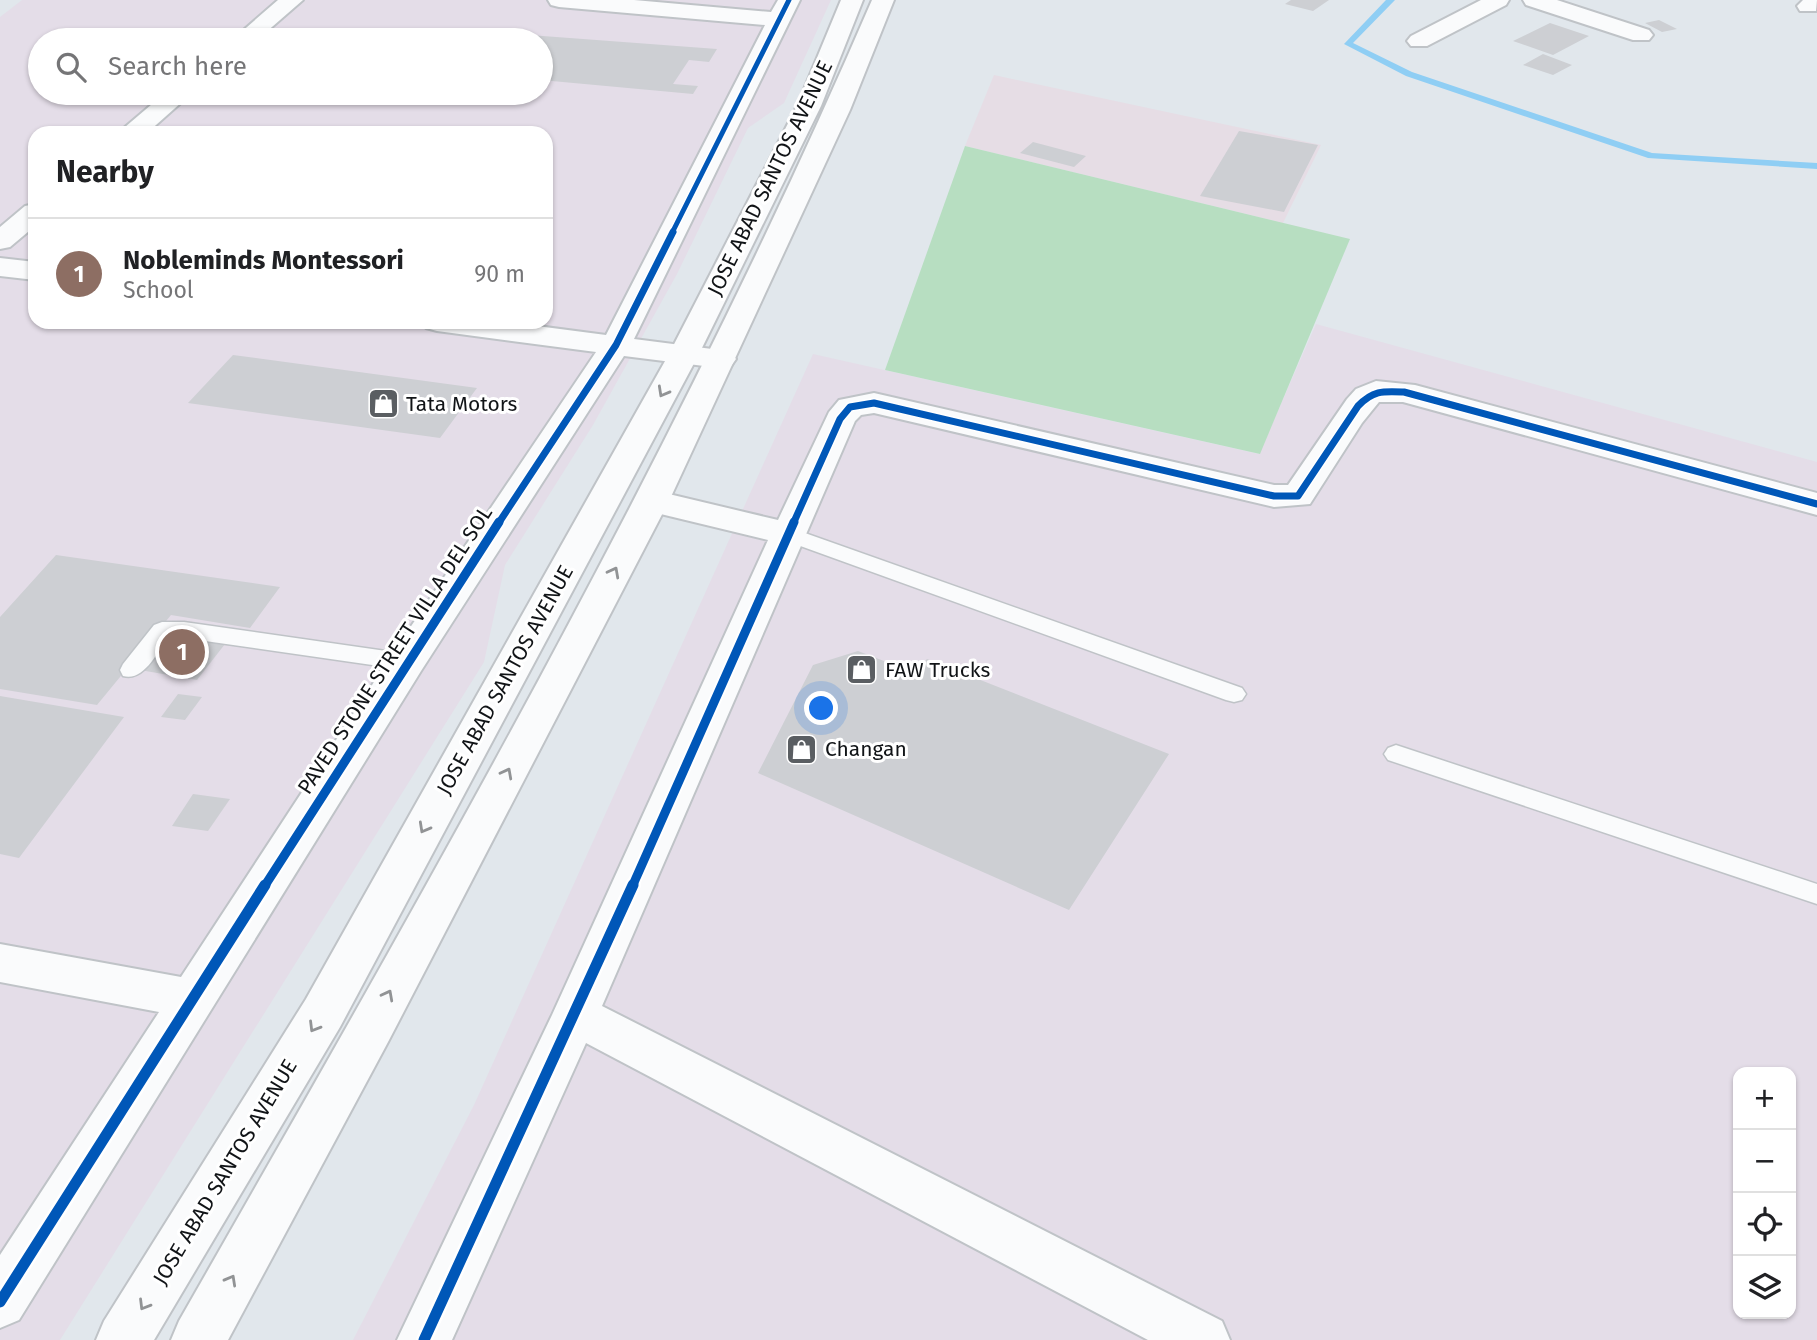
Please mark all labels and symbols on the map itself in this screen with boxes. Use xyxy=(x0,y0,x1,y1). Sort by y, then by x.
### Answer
street label: JOSE ABAD SANTOS AVENUE xyxy=(702,56,838,300)
one-way arrow xyxy=(658,385,671,397)
shop icon: Tata Motors xyxy=(366,387,400,421)
place label: Tata Motors xyxy=(406,391,518,417)
street label: PAVED STONE STREET VILLA DEL SOL xyxy=(292,501,498,799)
street label: JOSE ABAD SANTOS AVENUE xyxy=(431,561,579,799)
one-way arrow xyxy=(606,567,619,579)
pin: 1 xyxy=(159,626,205,678)
shop icon: FAW Trucks xyxy=(845,653,879,687)
place label: FAW Trucks xyxy=(885,657,990,683)
your location xyxy=(804,691,838,725)
shop icon: Changan xyxy=(785,732,819,766)
place label: Changan xyxy=(825,736,907,762)
one-way arrow xyxy=(499,768,512,780)
one-way arrow xyxy=(419,821,432,833)
one-way arrow xyxy=(380,990,393,1002)
one-way arrow xyxy=(309,1019,322,1032)
street label: JOSE ABAD SANTOS AVENUE xyxy=(147,1055,303,1289)
one-way arrow xyxy=(223,1275,236,1288)
one-way arrow xyxy=(140,1297,153,1310)

